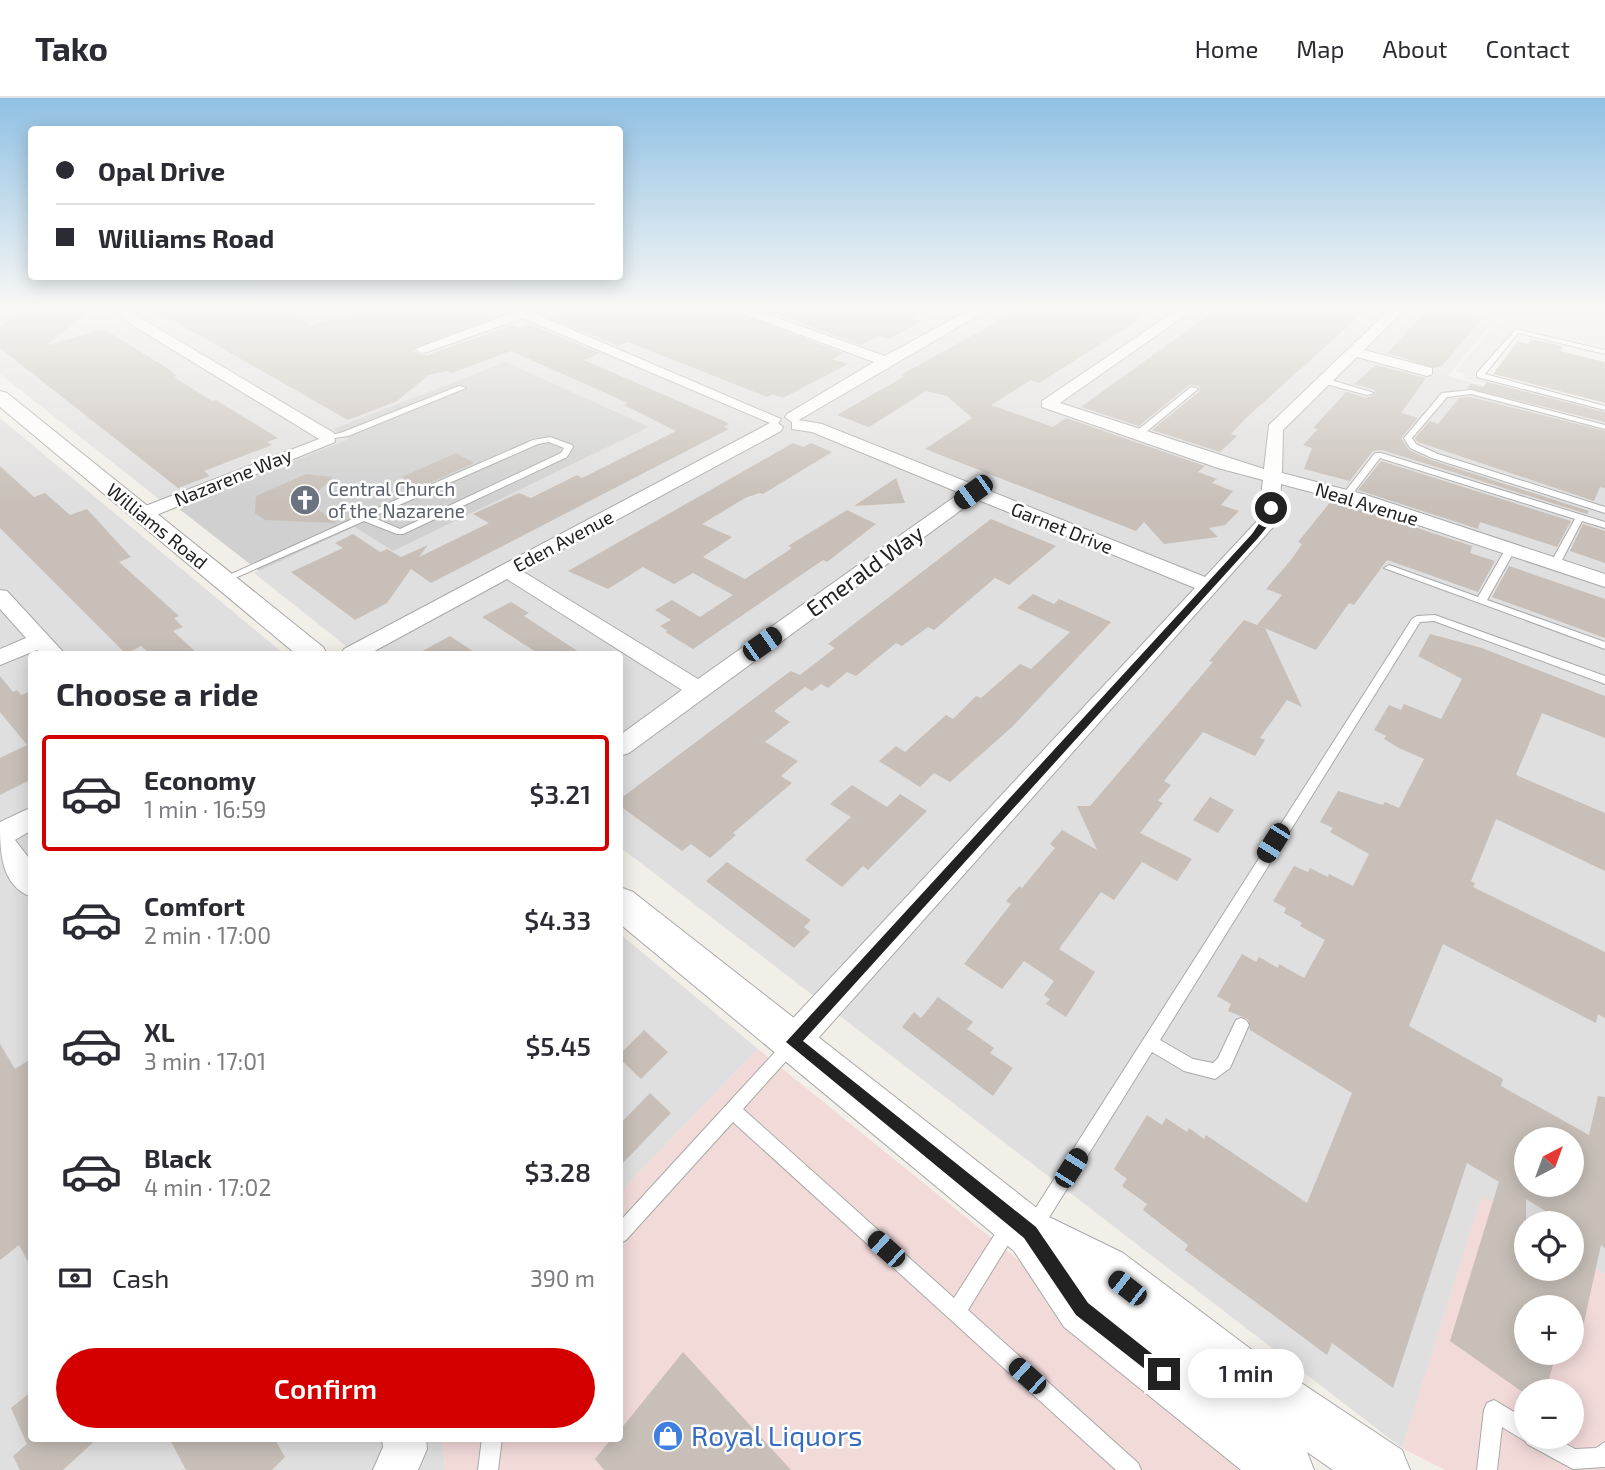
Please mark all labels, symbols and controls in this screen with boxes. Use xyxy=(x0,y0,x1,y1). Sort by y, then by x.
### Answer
text: Tako xyxy=(35,28,108,68)
text: Home xyxy=(1195,34,1258,63)
text: Map xyxy=(1296,34,1344,63)
text: About xyxy=(1382,34,1448,63)
text: Contact xyxy=(1486,34,1570,63)
text: Opal Drive xyxy=(98,155,225,186)
text: Williams Road xyxy=(98,222,274,253)
street label: Nazarene Way xyxy=(171,442,295,511)
car xyxy=(950,471,997,513)
place label: Central Church of the Nazarene xyxy=(328,477,465,522)
street label: Neal Avenue xyxy=(1313,477,1422,530)
street label: Williams Road xyxy=(102,478,213,573)
church icon: Central Church of the Nazarene xyxy=(288,483,322,517)
route start xyxy=(1255,492,1287,524)
street label: Garnet Drive xyxy=(1008,497,1116,558)
street label: Eden Avenue xyxy=(509,505,617,577)
street label: Emerald Way xyxy=(800,518,929,622)
car xyxy=(739,623,786,665)
text: Choose a ride xyxy=(56,674,259,712)
icon: car xyxy=(60,762,123,825)
text: Economy xyxy=(144,764,256,795)
text: $3.21 xyxy=(530,778,591,809)
text: 1 min · 16:59 xyxy=(144,795,266,823)
car xyxy=(1253,820,1294,866)
icon: car xyxy=(60,888,123,951)
text: Comfort xyxy=(144,890,245,921)
text: $4.33 xyxy=(524,904,591,935)
text: 2 min · 17:00 xyxy=(144,921,271,949)
icon: car xyxy=(60,1014,123,1077)
text: XL xyxy=(144,1016,175,1047)
text: $5.45 xyxy=(525,1030,591,1061)
text: 3 min · 17:01 xyxy=(144,1047,266,1075)
north arrow xyxy=(1514,1127,1584,1197)
map controls xyxy=(1514,1127,1584,1449)
icon: car xyxy=(60,1140,123,1203)
text: Black xyxy=(144,1142,212,1173)
car xyxy=(1051,1145,1092,1191)
text: $3.28 xyxy=(524,1156,591,1187)
text: 4 min · 17:02 xyxy=(144,1173,271,1201)
button: locate xyxy=(1514,1211,1584,1281)
car xyxy=(864,1227,909,1271)
icon: cash xyxy=(56,1259,94,1297)
text: Cash xyxy=(112,1262,169,1293)
text: 390 m xyxy=(530,1264,595,1292)
car xyxy=(1104,1267,1151,1309)
button: + xyxy=(1514,1295,1584,1365)
button: Confirm xyxy=(56,1348,595,1428)
callout: 1 min xyxy=(1188,1350,1304,1398)
car xyxy=(1005,1354,1050,1398)
route end xyxy=(1148,1358,1180,1390)
text: 1 min xyxy=(1219,1359,1273,1387)
button: − xyxy=(1514,1379,1584,1449)
place label: Royal Liquors xyxy=(691,1418,862,1452)
shop icon: Royal Liquors xyxy=(651,1419,685,1453)

